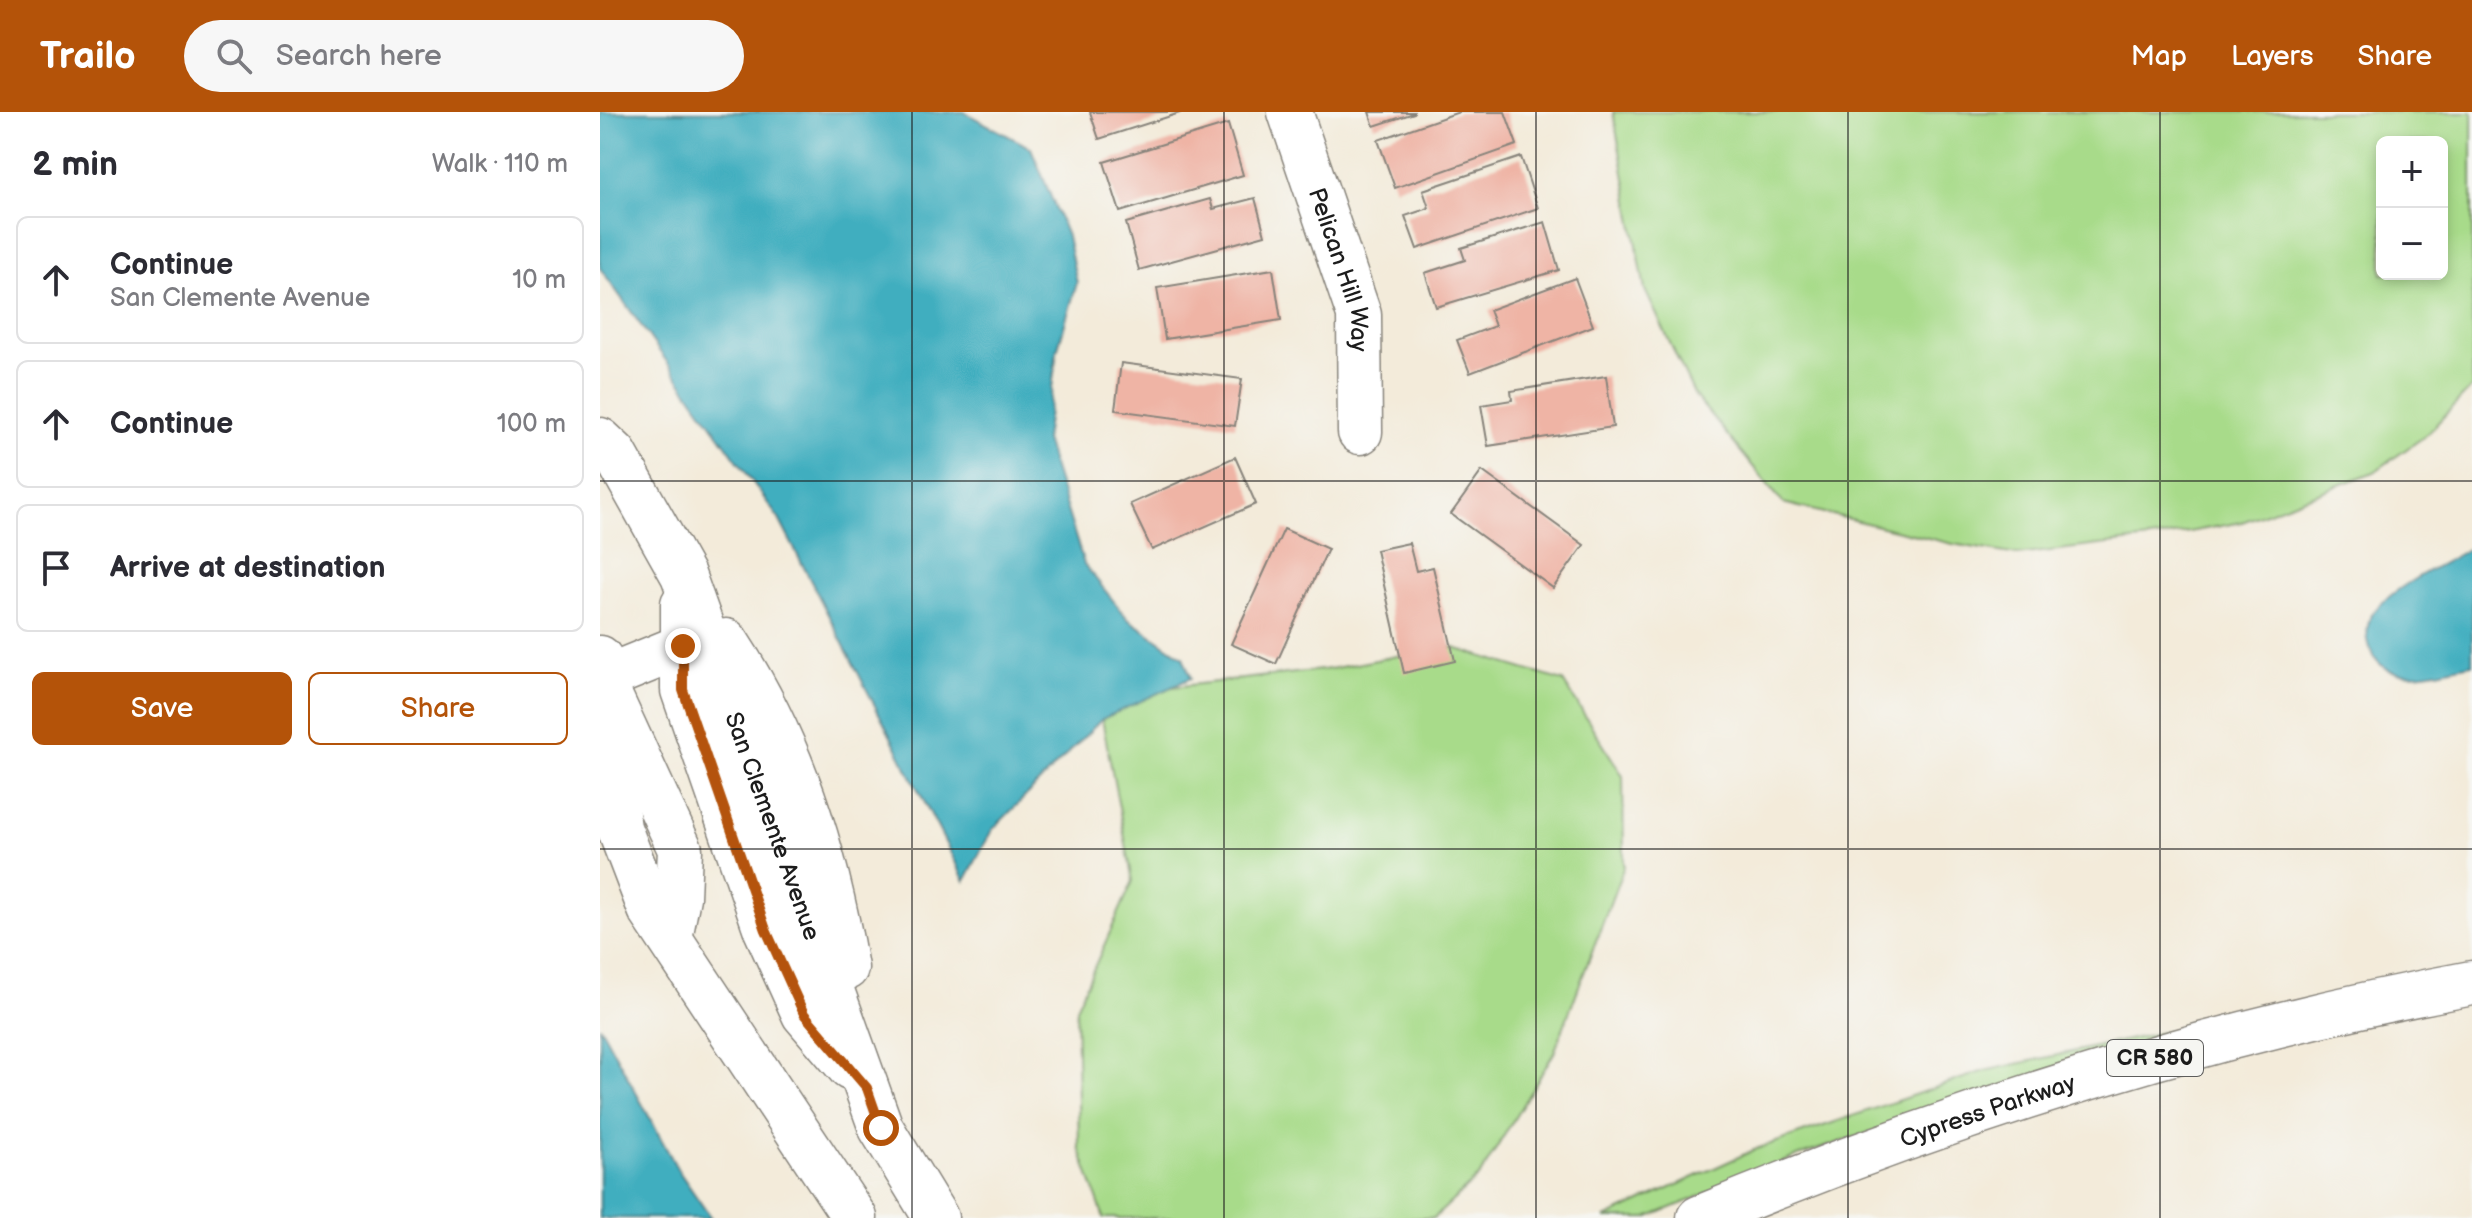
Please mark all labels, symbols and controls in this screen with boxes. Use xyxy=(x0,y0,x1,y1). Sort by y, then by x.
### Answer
search box xyxy=(184,20,744,92)
text: Trailo xyxy=(40,34,136,79)
icon: search xyxy=(212,34,256,78)
text: Search here xyxy=(276,38,442,74)
text: Map xyxy=(2131,40,2187,73)
text: Layers xyxy=(2231,40,2314,73)
text: Share xyxy=(2358,40,2432,73)
map controls xyxy=(2376,136,2448,280)
button: + xyxy=(2376,136,2448,208)
text: 2 min xyxy=(32,144,118,185)
text: Walk · 110 m xyxy=(432,149,568,180)
street label: Pelican Hill Way xyxy=(1302,184,1374,352)
button: − xyxy=(2376,208,2448,280)
text: Continue xyxy=(110,247,233,283)
icon: ahead xyxy=(34,258,78,302)
text: 10 m xyxy=(512,265,566,296)
text: San Clemente Avenue xyxy=(110,283,370,314)
icon: ahead xyxy=(34,402,78,446)
text: Continue xyxy=(110,406,233,442)
text: 100 m xyxy=(497,409,566,440)
icon: arrive xyxy=(34,546,78,590)
text: Arrive at destination xyxy=(110,550,386,586)
route end xyxy=(665,628,701,664)
button: Save xyxy=(32,672,292,745)
button: Share xyxy=(308,672,568,745)
street label: San Clemente Avenue xyxy=(719,708,827,944)
road number: CR 580 xyxy=(2107,1040,2203,1076)
street label: Cypress Parkway xyxy=(1896,1068,2079,1154)
route start xyxy=(863,1110,899,1146)

